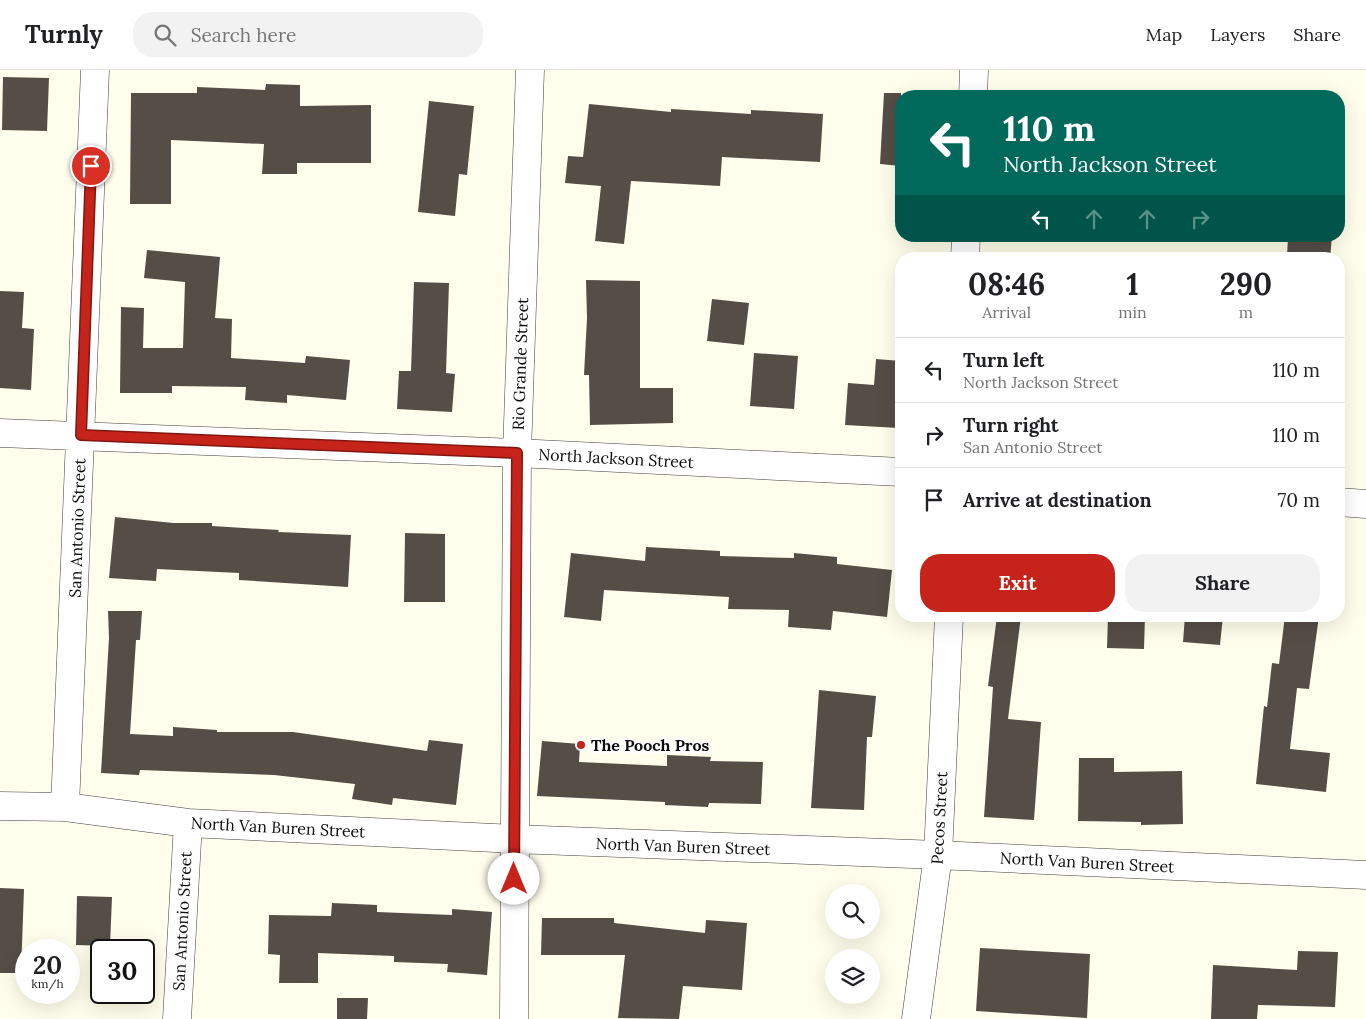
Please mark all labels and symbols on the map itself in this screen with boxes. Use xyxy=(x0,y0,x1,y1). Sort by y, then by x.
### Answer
pin xyxy=(70,145,112,187)
street label: Rio Grande Street xyxy=(508,296,532,431)
street label: North Jackson Street xyxy=(538,444,695,472)
street label: San Antonio Street xyxy=(65,457,89,598)
place label: The Pooch Pros xyxy=(591,735,709,755)
marker: The Pooch Pros xyxy=(575,739,587,751)
street label: Pecos Street xyxy=(927,770,951,865)
street label: North Van Buren Street xyxy=(190,812,367,842)
street label: North Van Buren Street xyxy=(595,833,772,859)
street label: North Van Buren Street xyxy=(999,847,1176,877)
street label: San Antonio Street xyxy=(168,850,196,991)
position arrow xyxy=(487,852,539,904)
speed limit sign: 30 xyxy=(90,939,155,1004)

